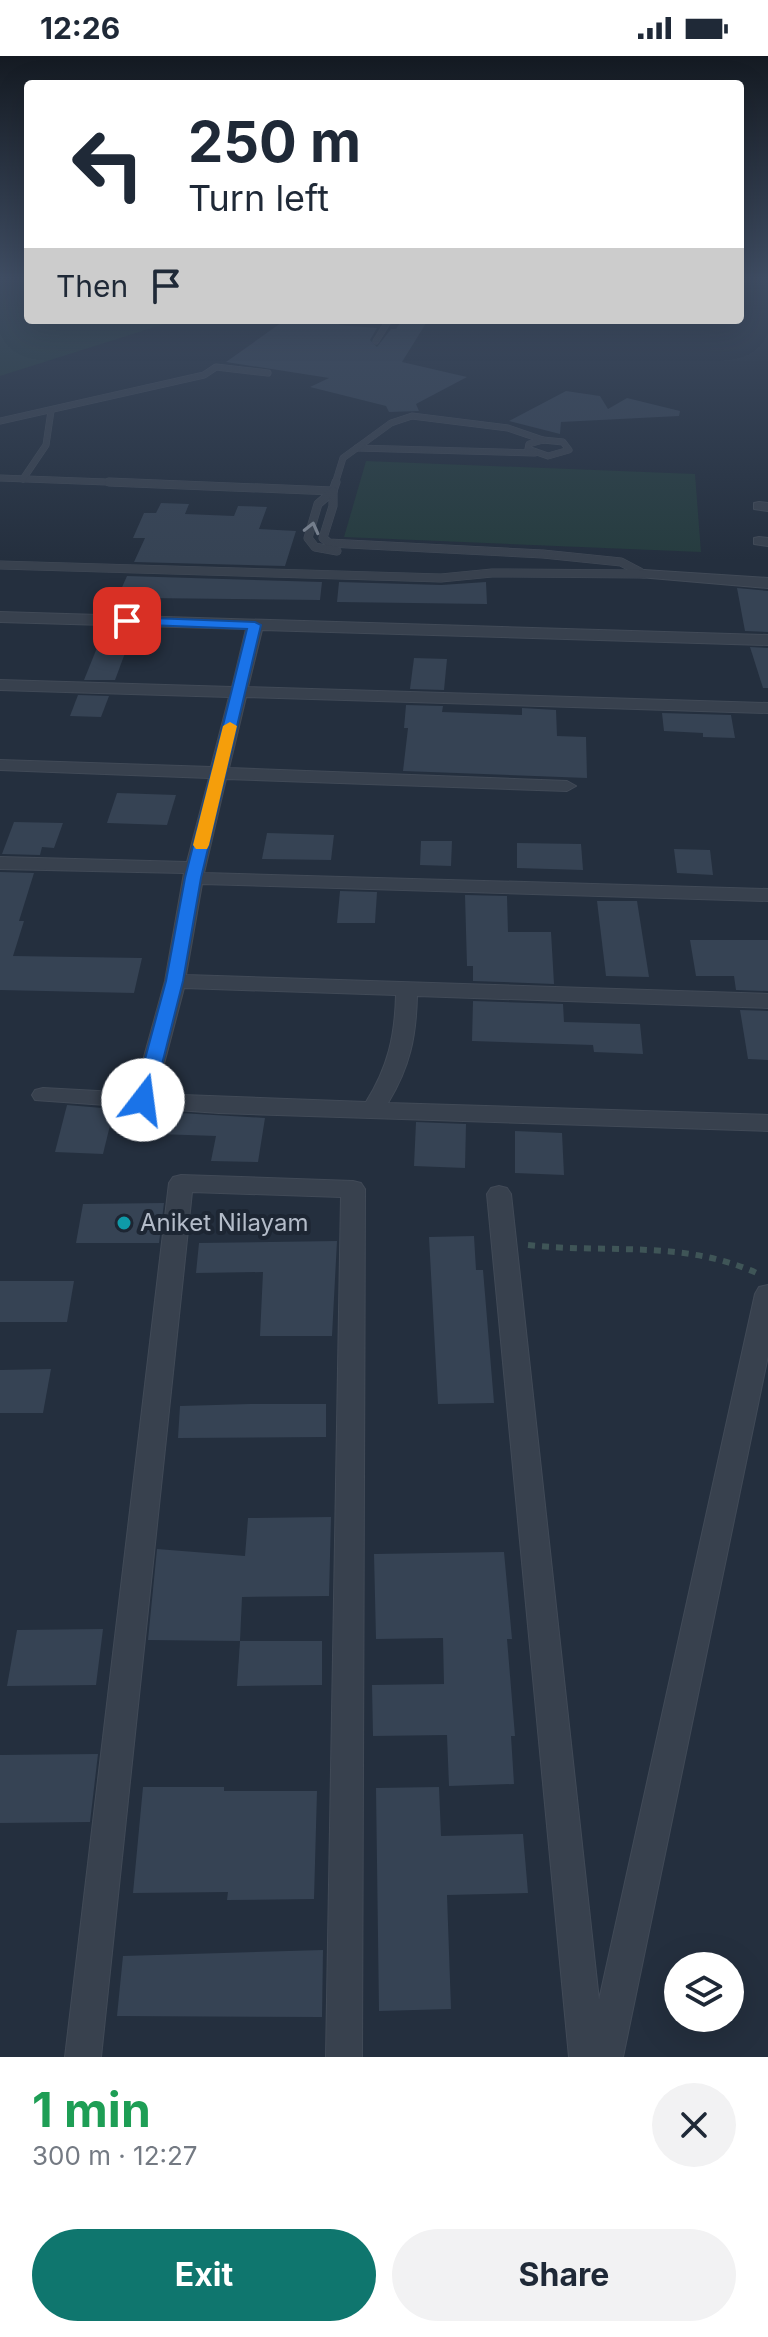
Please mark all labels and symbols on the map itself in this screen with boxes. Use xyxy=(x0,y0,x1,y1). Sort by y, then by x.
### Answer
one-way arrow xyxy=(302,522,319,536)
pin xyxy=(93,587,161,655)
position arrow xyxy=(101,1058,185,1142)
place label: Aniket Nilayam xyxy=(140,1208,308,1237)
marker: Aniket Nilayam xyxy=(115,1214,133,1232)

